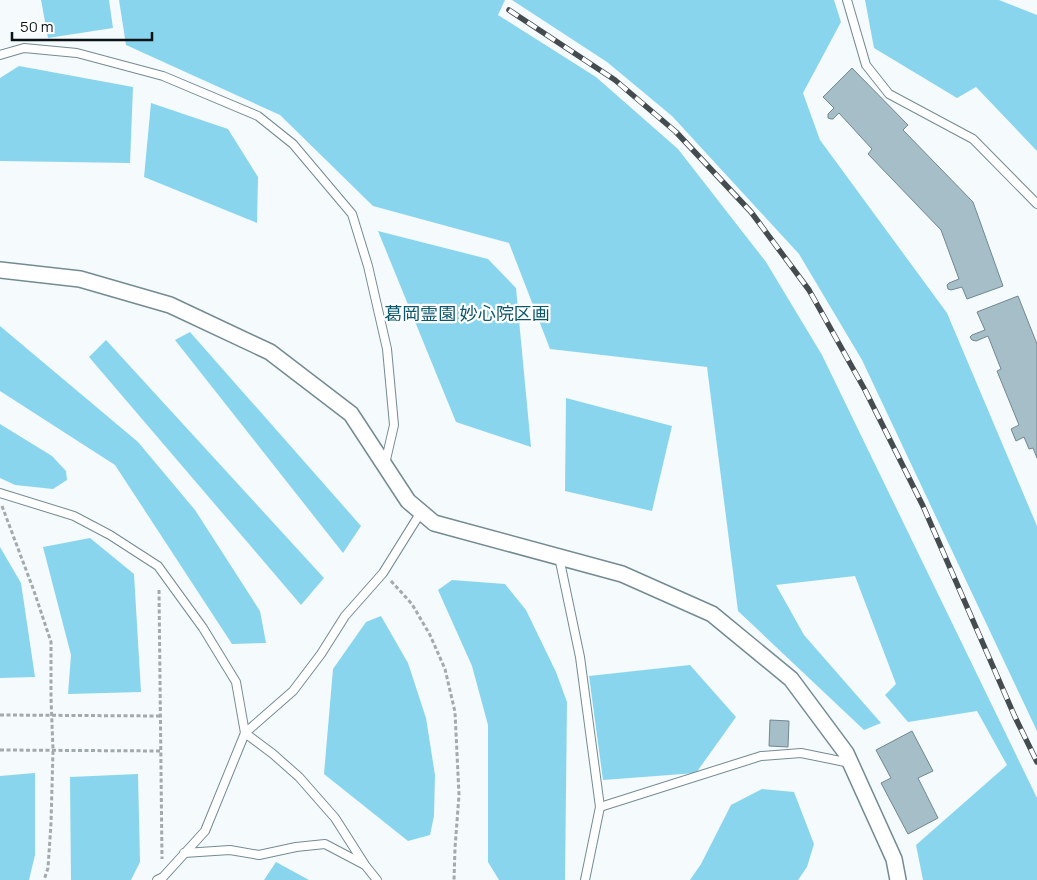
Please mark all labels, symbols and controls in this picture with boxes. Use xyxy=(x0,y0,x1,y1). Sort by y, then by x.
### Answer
scale bar xyxy=(12,10,152,42)
text: 50 m xyxy=(20,16,54,37)
park label: 葛岡霊園 妙心院区画 xyxy=(384,301,550,325)

